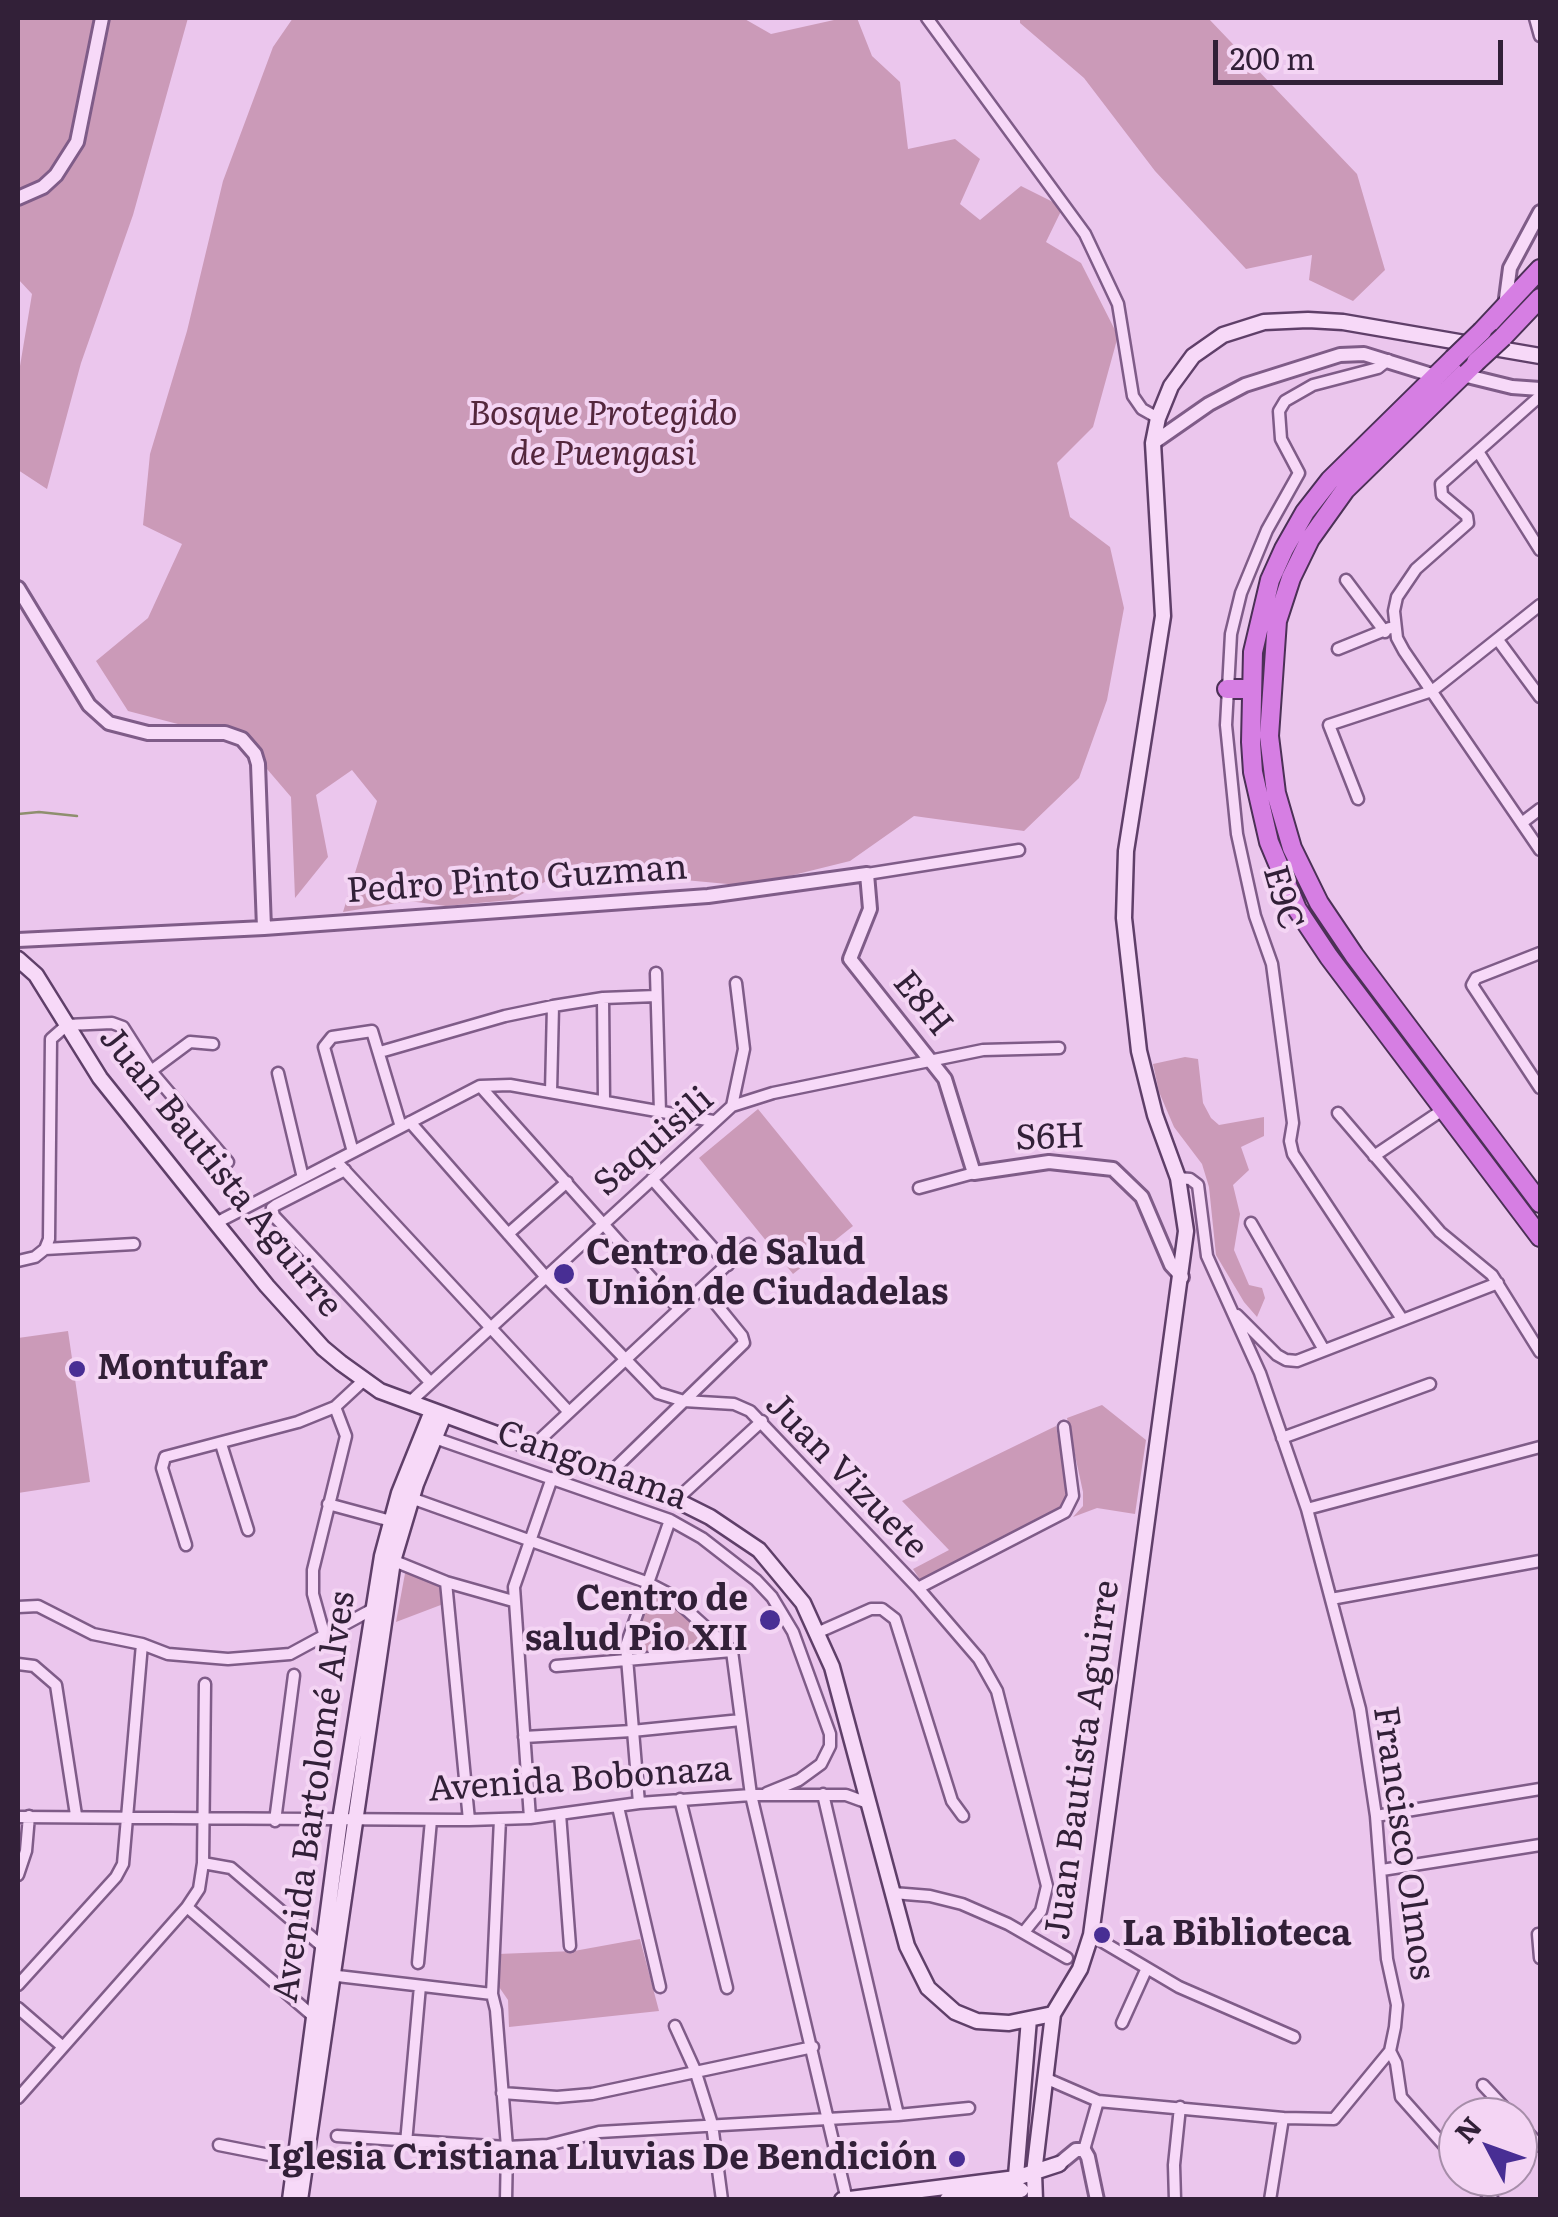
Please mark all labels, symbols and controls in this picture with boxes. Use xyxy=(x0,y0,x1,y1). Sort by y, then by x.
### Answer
scale bar xyxy=(1218,20,1508,82)
text: 200 m xyxy=(1230,35,1315,79)
park label: Bosque Protegido de Puengasi xyxy=(468,394,738,476)
street label: Pedro Pinto Guzman xyxy=(345,847,689,913)
street label: E9C xyxy=(1253,861,1311,935)
street label: E8H xyxy=(883,963,961,1045)
street label: Juan Bautista Aguirre xyxy=(90,1018,350,1326)
street label: Saquisili xyxy=(586,1079,722,1205)
street label: S6H xyxy=(1015,1116,1085,1160)
place label: Centro de Salud Unión de Ciudadelas xyxy=(586,1233,948,1315)
marker: Centro de Salud Unión de Ciudadelas xyxy=(551,1261,577,1287)
place label: Montufar xyxy=(97,1348,268,1390)
marker: Montufar xyxy=(66,1358,88,1380)
street label: Juan Vizuete xyxy=(756,1384,936,1568)
street label: Cangonama xyxy=(491,1412,693,1520)
street label: Juan Bautista Aguirre xyxy=(1037,1578,1129,1942)
place label: Centro de salud Pio XII xyxy=(525,1579,748,1661)
street label: Avenida Bartolomé Alves xyxy=(265,1589,365,2005)
marker: Centro de salud Pio XII xyxy=(757,1607,783,1633)
street label: Francisco Olmos xyxy=(1363,1703,1443,1983)
street label: Avenida Bobonaza xyxy=(427,1748,733,1812)
place label: La Biblioteca xyxy=(1122,1914,1352,1956)
marker: La Biblioteca xyxy=(1091,1924,1113,1946)
north arrow xyxy=(1438,2097,1538,2197)
text: N xyxy=(1443,2106,1490,2151)
place label: Iglesia Cristiana Lluvias De Bendición xyxy=(268,2138,937,2180)
marker: Iglesia Cristiana Lluvias De Bendición xyxy=(946,2148,968,2170)

